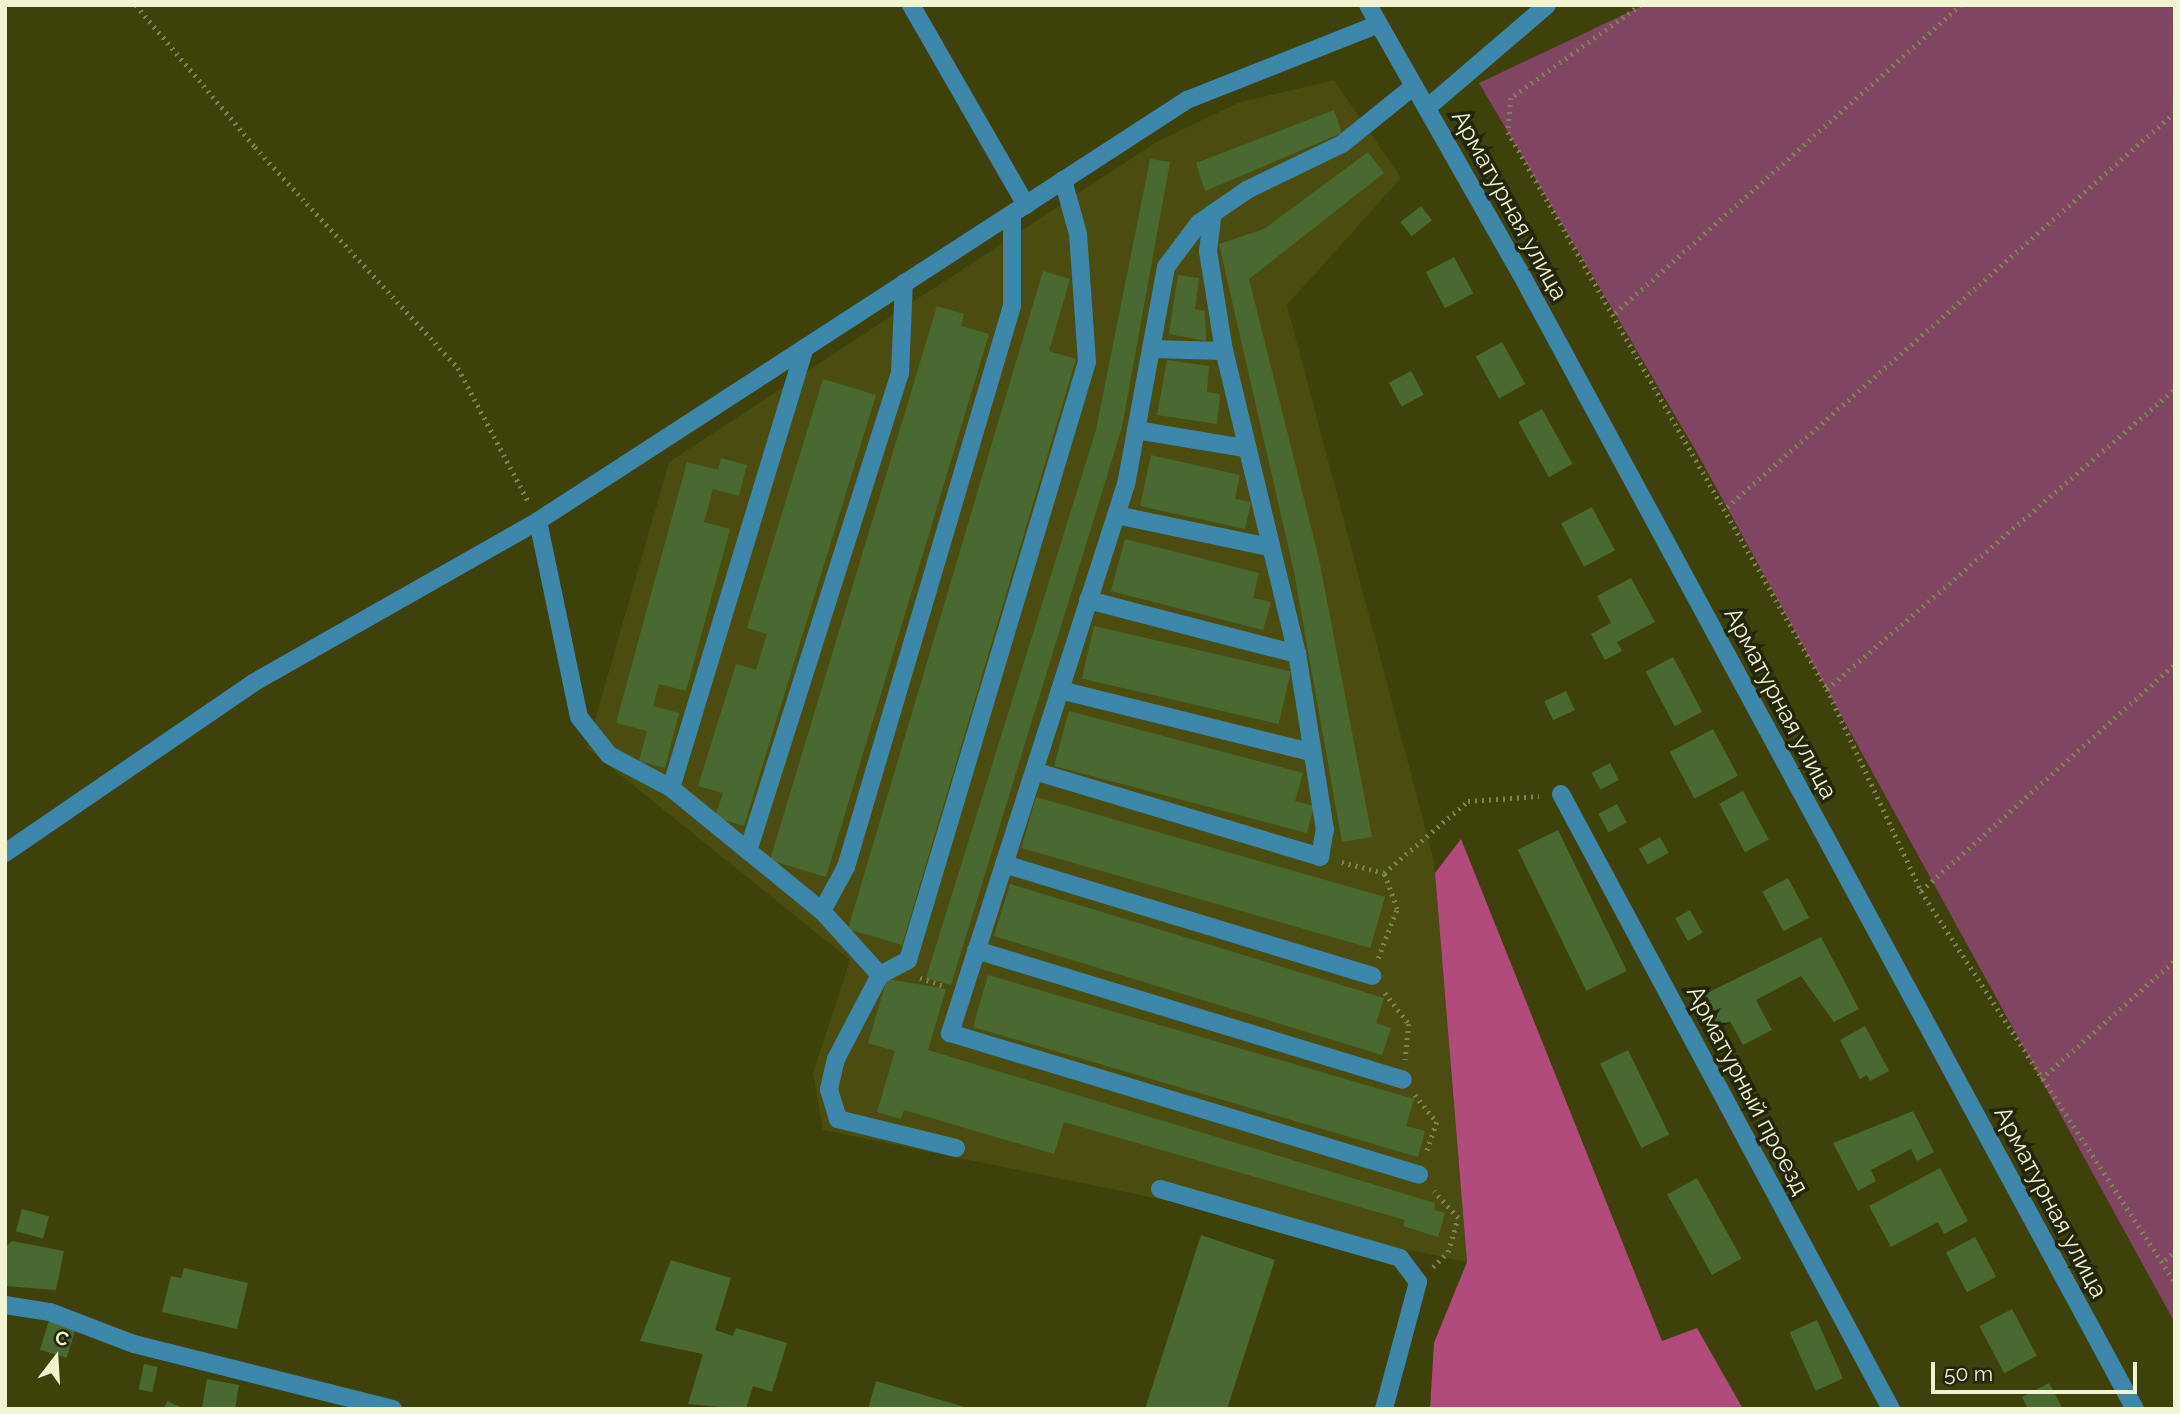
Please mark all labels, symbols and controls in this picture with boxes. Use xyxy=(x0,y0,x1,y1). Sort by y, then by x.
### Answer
street label: Арматурная улица xyxy=(1446,105,1574,305)
street label: Арматурная улица xyxy=(1718,602,1844,804)
street label: Арматурный проезд xyxy=(1681,981,1815,1199)
street label: Арматурная улица xyxy=(1988,1101,2114,1303)
north arrow xyxy=(21,1323,91,1393)
text: С xyxy=(53,1325,72,1350)
scale bar xyxy=(1935,1348,2142,1392)
text: 50 m xyxy=(1944,1361,1993,1386)

